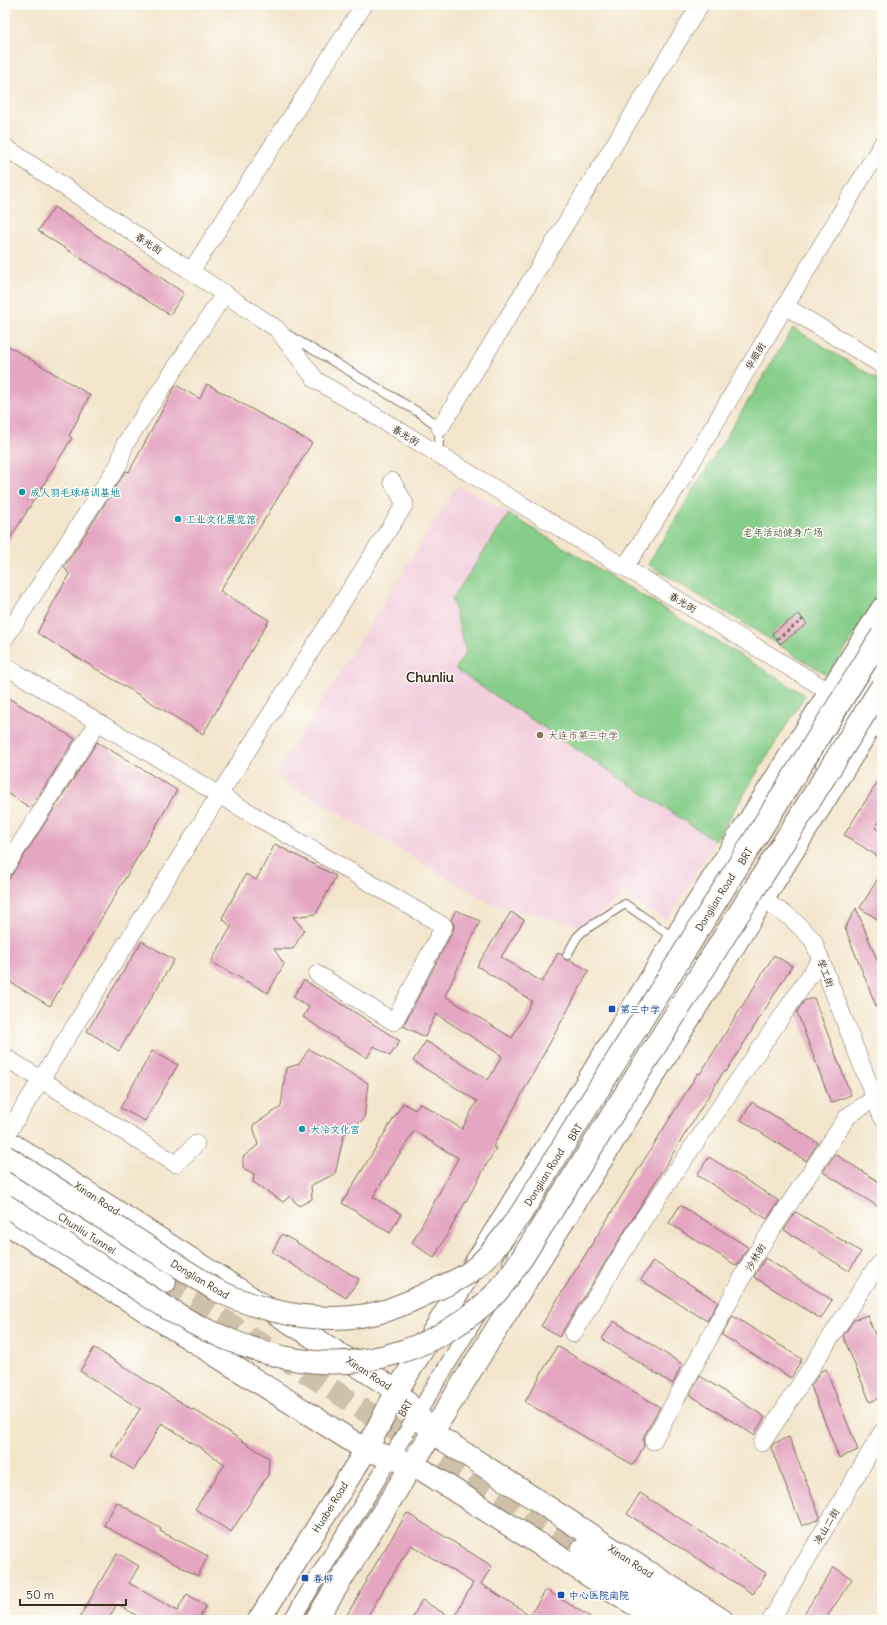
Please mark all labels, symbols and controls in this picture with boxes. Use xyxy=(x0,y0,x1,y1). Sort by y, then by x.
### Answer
street label: 春光街 xyxy=(133,230,165,257)
street label: 华顺街 xyxy=(742,340,769,372)
street label: 春光街 xyxy=(390,422,422,449)
place label: 成人羽毛球培训基地 xyxy=(30,486,120,499)
marker: 成人羽毛球培训基地 xyxy=(17,487,27,497)
place label: 工业文化展览馆 xyxy=(186,513,256,526)
marker: 工业文化展览馆 xyxy=(173,514,183,524)
park label: 老年活动健身广场 xyxy=(743,526,823,539)
street label: 春光街 xyxy=(667,589,699,616)
district label: Chunliu xyxy=(406,668,454,686)
place label: 大连市第三中学 xyxy=(548,729,618,742)
marker: 大连市第三中学 xyxy=(535,730,545,740)
street label: BRT xyxy=(735,845,756,867)
street label: Donglian Road xyxy=(692,871,738,934)
street label: 学工街 xyxy=(814,957,837,990)
place label: 第三中学 xyxy=(620,1003,660,1016)
marker: 第三中学 xyxy=(607,1004,617,1014)
street label: BRT xyxy=(565,1121,586,1143)
place label: 大冷文化宫 xyxy=(310,1123,360,1136)
marker: 大冷文化宫 xyxy=(297,1124,307,1134)
street label: Donglian Road xyxy=(521,1146,567,1209)
street label: Xinan Road xyxy=(72,1179,122,1218)
street label: Chunliu Tunnel xyxy=(55,1210,118,1257)
street label: 沙林街 xyxy=(742,1241,769,1273)
street label: Donglian Road xyxy=(168,1257,231,1302)
street label: Xinan Road xyxy=(344,1354,394,1393)
street label: BRT xyxy=(395,1397,416,1419)
street label: Huabei Road xyxy=(310,1479,351,1535)
street label: 凌山二街 xyxy=(811,1506,842,1547)
street label: Xinan Road xyxy=(606,1542,656,1581)
place label: 春柳 xyxy=(313,1572,333,1585)
marker: 春柳 xyxy=(300,1573,310,1583)
scale bar xyxy=(20,1581,126,1607)
text: 50 m xyxy=(26,1587,55,1602)
place label: 中心医院南院 xyxy=(569,1589,629,1602)
marker: 中心医院南院 xyxy=(556,1590,566,1600)

